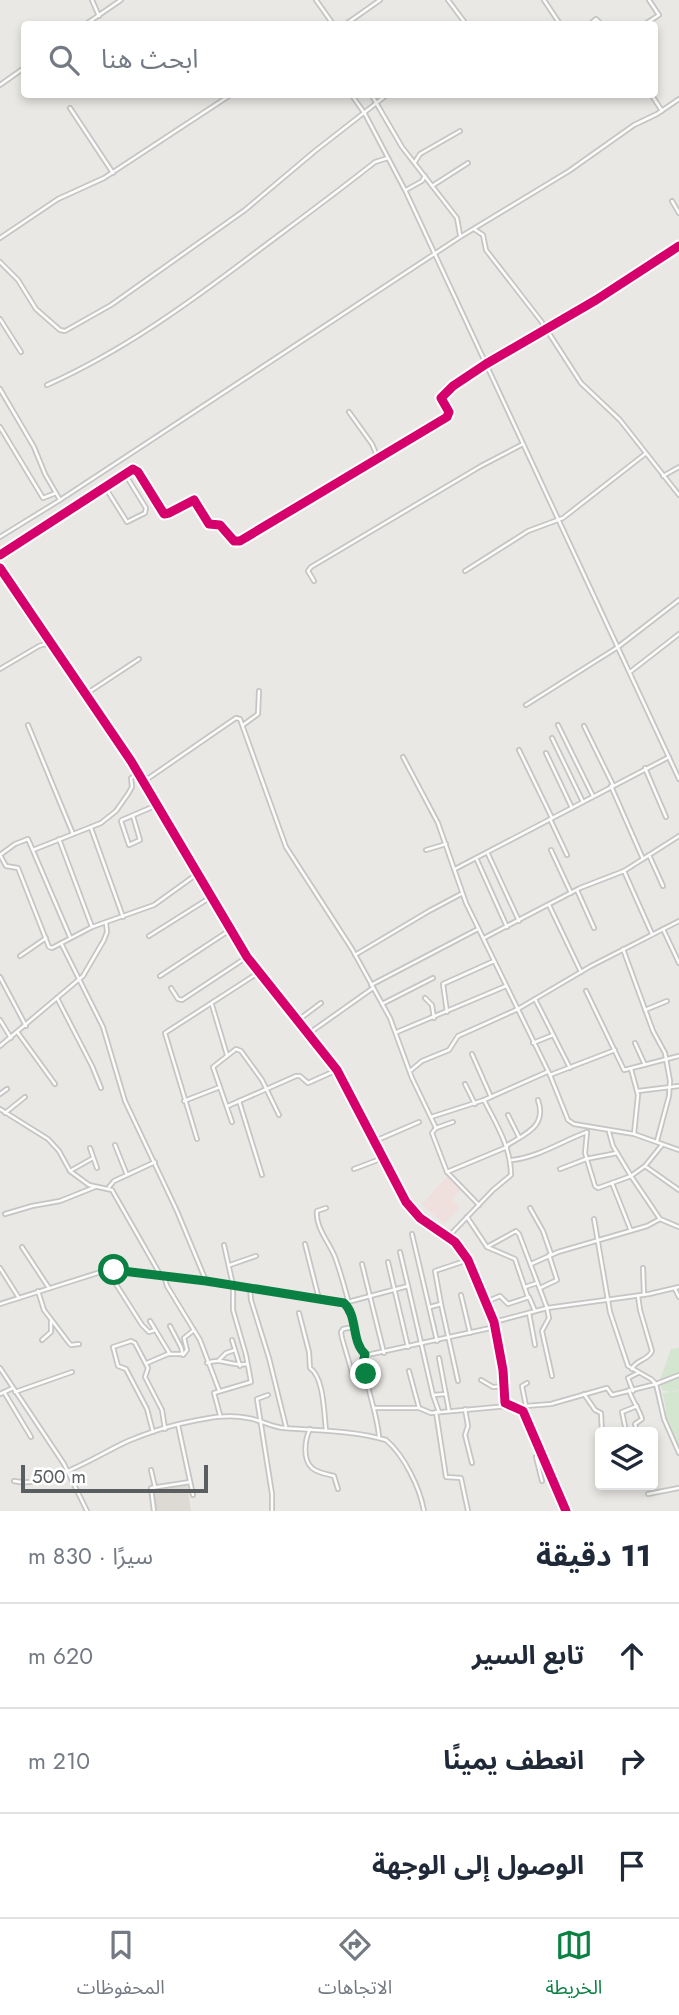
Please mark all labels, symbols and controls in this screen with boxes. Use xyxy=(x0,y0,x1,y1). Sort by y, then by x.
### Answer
search box xyxy=(21,21,658,98)
text: ابحث هنا xyxy=(101,40,198,78)
icon: search xyxy=(45,41,83,79)
route start xyxy=(98,1254,129,1285)
route end xyxy=(350,1358,381,1389)
map controls xyxy=(595,1427,658,1490)
button: layers xyxy=(595,1427,658,1490)
scale bar xyxy=(21,1462,208,1494)
text: 500 m xyxy=(32,1463,86,1490)
text: 11 دقيقة xyxy=(536,1534,651,1577)
text: سيرًا · 830 m xyxy=(28,1539,153,1573)
text: تابع السير xyxy=(472,1636,584,1674)
icon: ahead xyxy=(613,1637,651,1675)
text: 620 m xyxy=(28,1639,93,1673)
text: انعطف يمينًا xyxy=(443,1741,584,1779)
icon: right xyxy=(613,1742,651,1780)
text: 210 m xyxy=(28,1744,90,1778)
text: الوصول إلى الوجهة xyxy=(372,1846,584,1884)
icon: arrive xyxy=(613,1847,651,1885)
tab: المحفوظات xyxy=(77,1926,165,2008)
tab: الاتجاهات xyxy=(318,1926,392,2008)
tab: الخريطة xyxy=(545,1926,602,2008)

